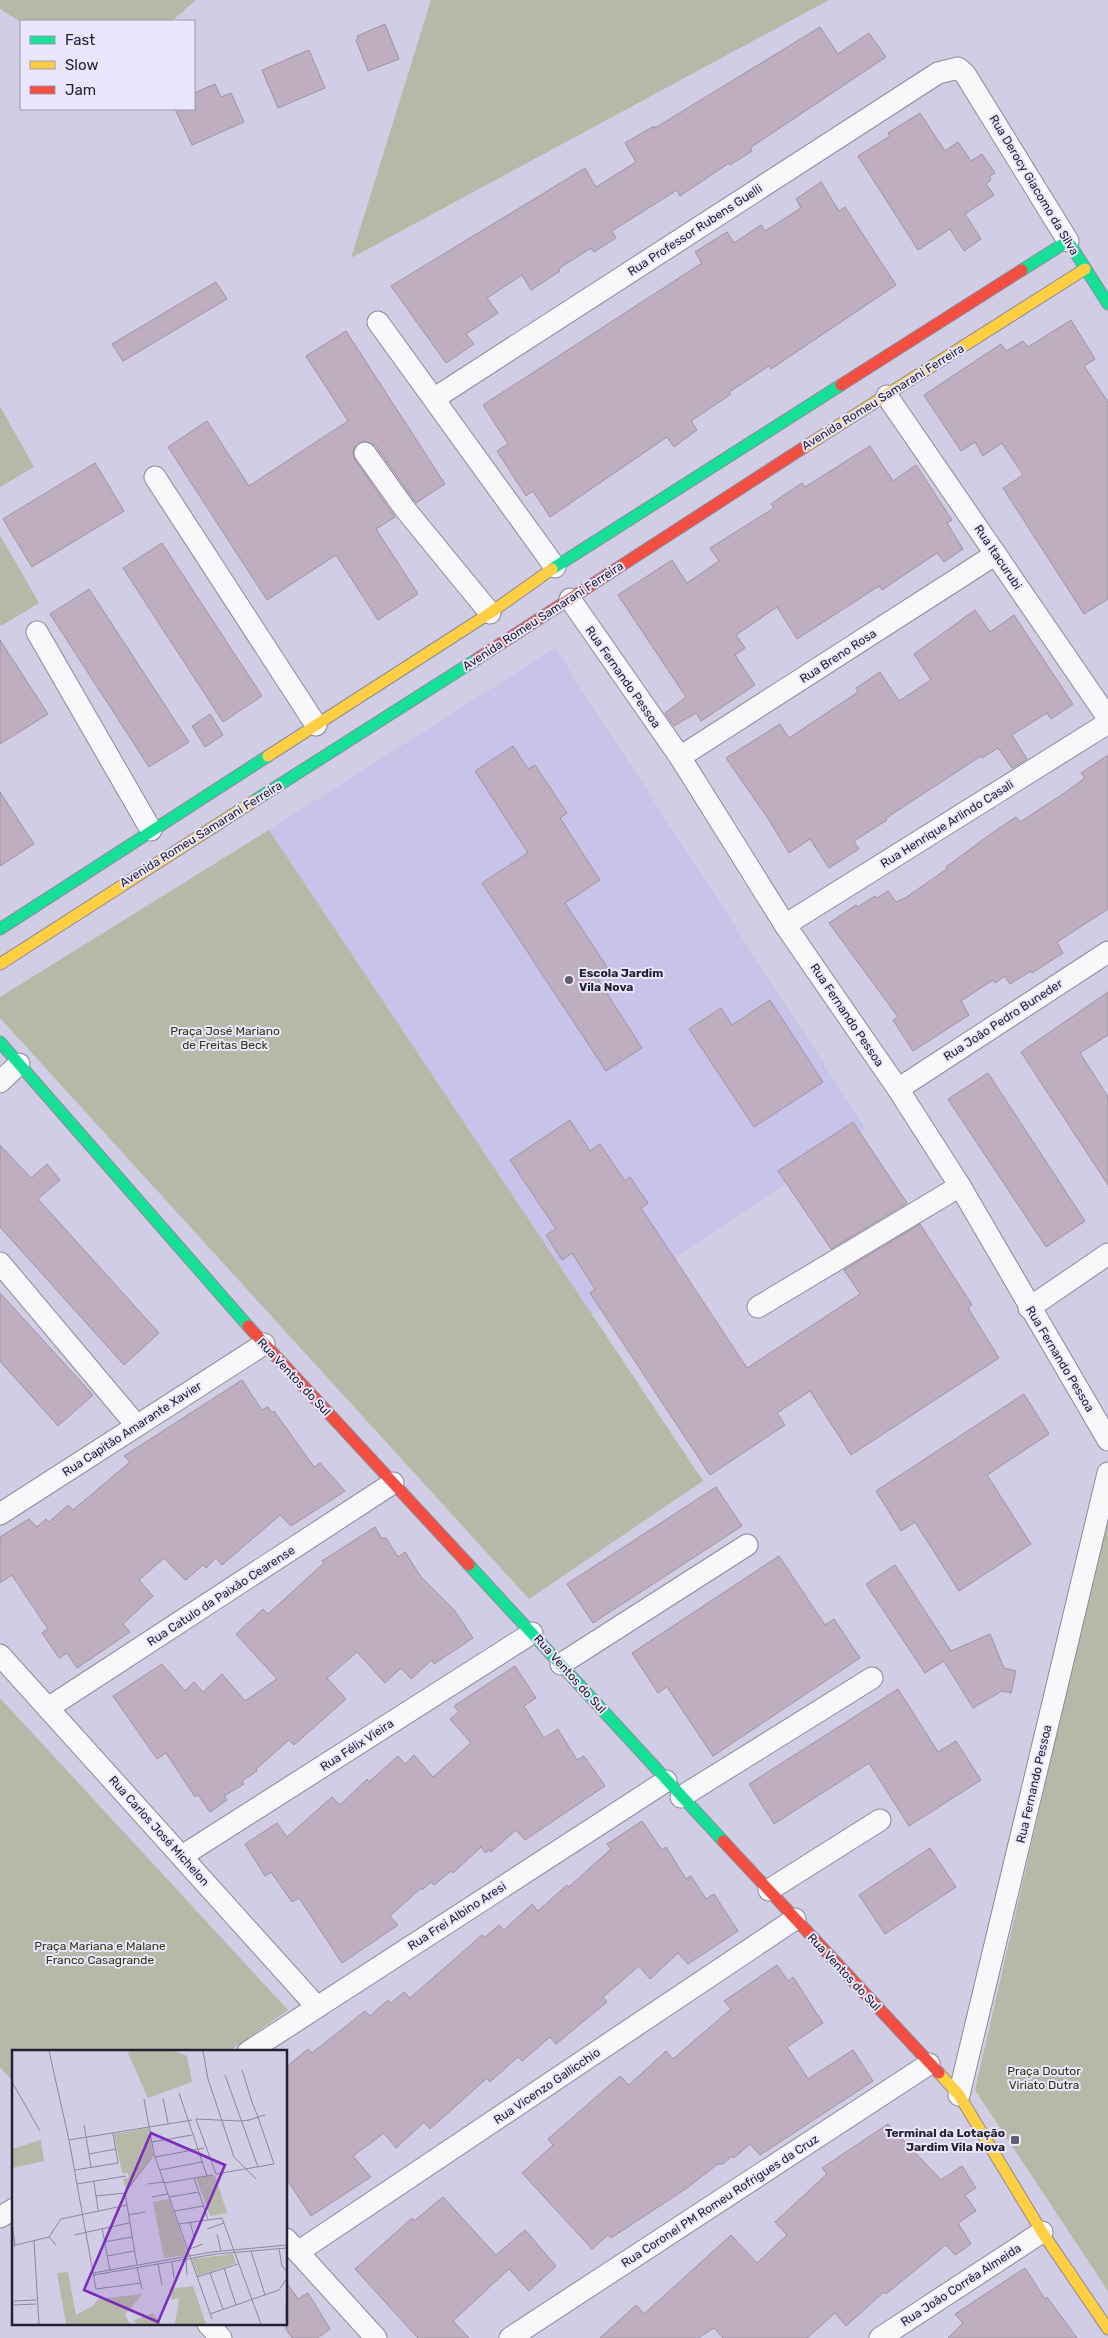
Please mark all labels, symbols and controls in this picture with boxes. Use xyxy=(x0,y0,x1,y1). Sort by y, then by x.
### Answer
legend xyxy=(20,20,195,110)
text: Fast xyxy=(65,31,95,49)
text: Slow xyxy=(65,56,98,74)
text: Jam xyxy=(65,81,96,99)
street label: Rua Derocy Giacomo da Silva xyxy=(986,112,1082,258)
street label: Rua Professor Rubens Guelli xyxy=(625,181,765,279)
street label: Avenida Romeu Samarani Ferreira xyxy=(799,341,967,453)
street label: Rua Itacurubi xyxy=(971,522,1025,592)
street label: Avenida Romeu Samarani Ferreira xyxy=(460,559,626,673)
street label: Rua Fernando Pessoa xyxy=(583,623,663,731)
street label: Rua Breno Rosa xyxy=(797,626,879,686)
street label: Rua Henrique Arlindo Casali xyxy=(878,777,1016,871)
street label: Avenida Romeu Samarani Ferreira xyxy=(117,778,285,890)
street label: Rua Fernando Pessoa xyxy=(807,961,887,1069)
place label: Escola Jardim Vila Nova xyxy=(579,966,663,994)
marker: Escola Jardim Vila Nova xyxy=(563,974,575,986)
street label: Rua João Pedro Buneder xyxy=(941,976,1065,1064)
park label: Praça José Mariano de Freitas Beck xyxy=(170,1024,280,1052)
street label: Rua Fernando Pessoa xyxy=(1023,1304,1097,1414)
street label: Rua Ventos do Sul xyxy=(255,1335,334,1419)
street label: Rua Capitão Amarante Xavier xyxy=(60,1378,205,1479)
street label: Rua Catulo da Paixão Cearense xyxy=(145,1543,298,1649)
street label: Rua Ventos do Sul xyxy=(531,1632,609,1716)
street label: Rua Félix Vieira xyxy=(318,1716,396,1774)
street label: Rua Fernando Pessoa xyxy=(1014,1723,1054,1845)
street label: Rua Carlos José Michelon xyxy=(106,1773,212,1889)
street label: Rua Frei Albino Aresi xyxy=(405,1879,509,1953)
street label: Rua Ventos do Sul xyxy=(805,1930,884,2014)
park label: Praça Mariana e Malane Franco Casagrande xyxy=(34,1939,166,1967)
street label: Rua Vicenzo Gallicchio xyxy=(491,2045,603,2127)
inset map xyxy=(12,2050,288,2326)
park label: Praça Doutor Viriato Dutra xyxy=(1007,2064,1081,2092)
place label: Terminal da Lotação Jardim Vila Nova xyxy=(885,2126,1005,2154)
street label: Rua Coronel PM Romeu Rofrigues da Cruz xyxy=(619,2132,821,2270)
marker: Terminal da Lotação Jardim Vila Nova xyxy=(1009,2134,1021,2146)
street label: Rua João Corrêa Almeida xyxy=(898,2241,1024,2329)

